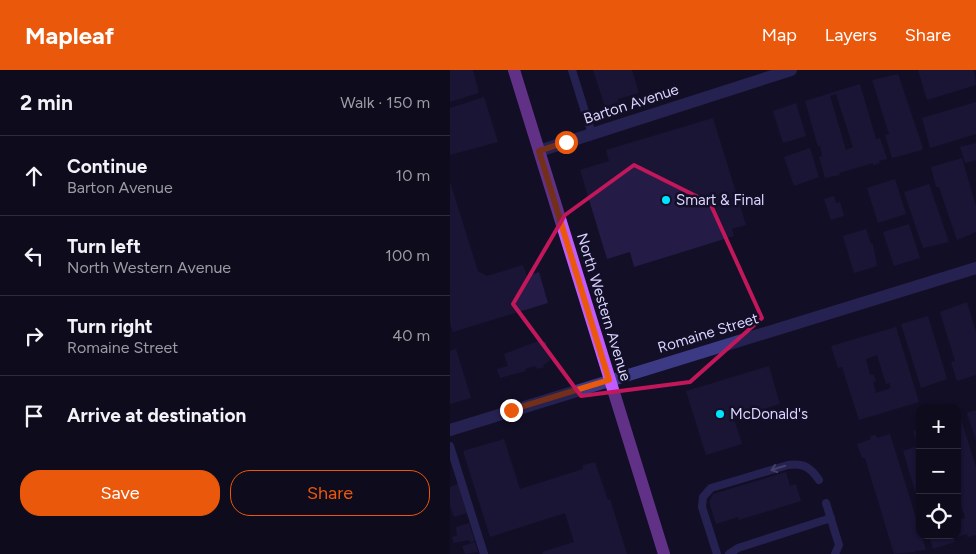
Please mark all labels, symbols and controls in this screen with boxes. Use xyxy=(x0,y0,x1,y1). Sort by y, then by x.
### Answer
text: Mapleaf xyxy=(25,21,114,50)
text: Map xyxy=(762,24,797,46)
text: Layers xyxy=(825,24,877,46)
text: Share xyxy=(905,24,951,46)
street label: Barton Avenue xyxy=(581,80,681,128)
text: 2 min xyxy=(20,90,73,115)
text: Walk · 150 m xyxy=(340,93,430,112)
route start xyxy=(555,131,578,154)
text: Continue xyxy=(67,155,147,178)
icon: ahead xyxy=(20,162,48,190)
text: 10 m xyxy=(396,166,430,185)
text: Barton Avenue xyxy=(67,178,173,197)
place label: Smart & Final xyxy=(676,191,764,209)
marker: Smart & Final xyxy=(660,194,672,206)
street label: North Western Avenue xyxy=(573,231,635,383)
text: Turn left xyxy=(67,235,141,258)
icon: left xyxy=(20,242,48,270)
text: 100 m xyxy=(385,246,430,265)
text: North Western Avenue xyxy=(67,258,231,277)
street label: Romaine Street xyxy=(656,309,761,357)
text: Turn right xyxy=(67,315,153,338)
icon: right xyxy=(20,322,48,350)
text: 40 m xyxy=(392,326,430,345)
text: Romaine Street xyxy=(67,338,178,357)
route end xyxy=(500,399,523,422)
icon: arrive xyxy=(20,402,48,430)
text: Arrive at destination xyxy=(67,404,246,427)
map controls xyxy=(916,404,961,539)
button: + xyxy=(916,404,961,449)
place label: McDonald's xyxy=(730,405,808,423)
marker: McDonald's xyxy=(714,408,726,420)
button: − xyxy=(916,449,961,494)
one-way arrow xyxy=(770,464,786,474)
button: Save xyxy=(20,470,220,516)
button: Share xyxy=(230,470,430,516)
button: locate xyxy=(916,494,961,539)

